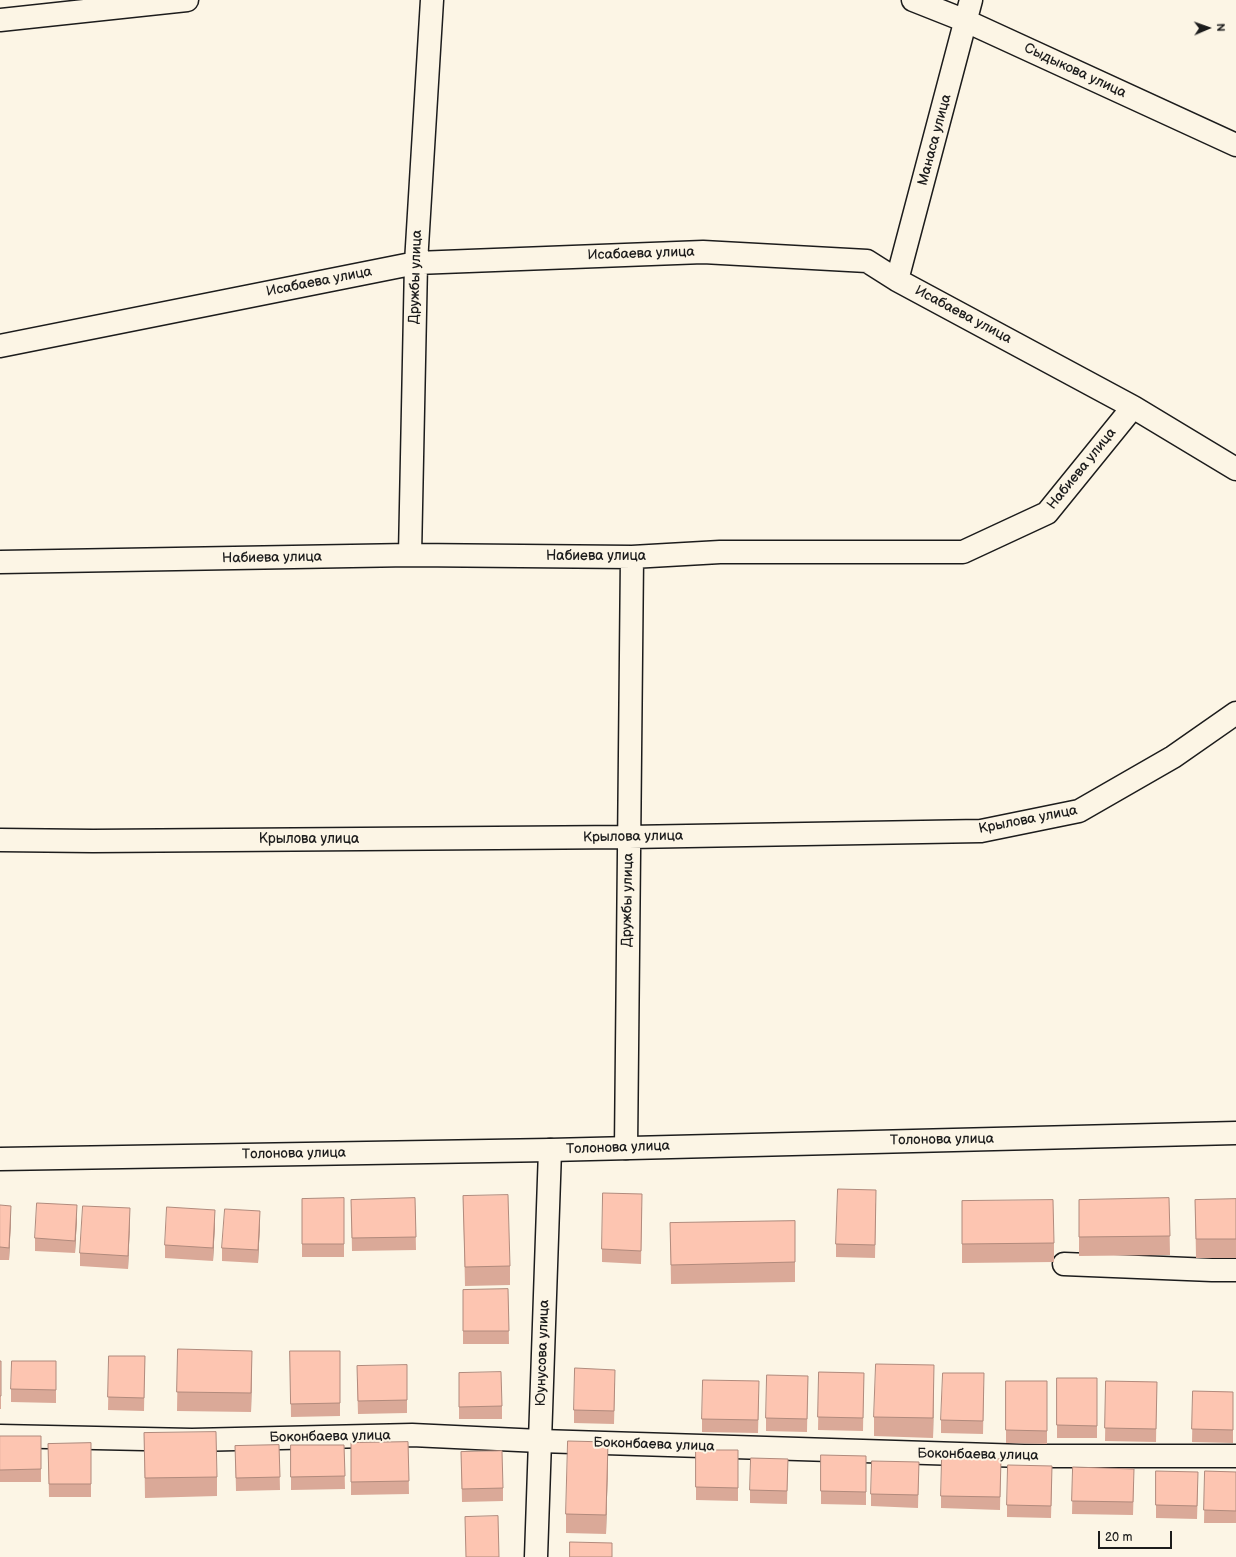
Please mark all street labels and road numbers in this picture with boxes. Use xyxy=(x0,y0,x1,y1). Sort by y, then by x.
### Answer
street label: Сыдыкова улица xyxy=(1021,40,1129,102)
street label: Манаса улица xyxy=(915,93,955,187)
street label: Дружбы улица xyxy=(406,230,426,324)
street label: Исабаева улица xyxy=(587,244,695,264)
street label: Исабаева улица xyxy=(265,264,373,300)
street label: Исабаева улица xyxy=(912,282,1014,348)
street label: Набиева улица xyxy=(1044,425,1120,513)
street label: Набиева улица xyxy=(546,548,646,564)
street label: Набиева улица xyxy=(222,549,322,567)
street label: Крылова улица xyxy=(977,802,1079,838)
street label: Крылова улица xyxy=(583,828,683,846)
street label: Крылова улица xyxy=(259,831,359,847)
street label: Дружбы улица xyxy=(619,853,637,947)
street label: Толонова улица xyxy=(890,1131,994,1149)
street label: Толонова улица xyxy=(566,1138,670,1158)
street label: Толонова улица xyxy=(242,1145,346,1163)
street label: Юунусова улица xyxy=(533,1299,553,1407)
street label: Боконбаева улица xyxy=(269,1428,391,1446)
street label: Боконбаева улица xyxy=(593,1434,715,1456)
street label: Боконбаева улица xyxy=(917,1446,1039,1464)

